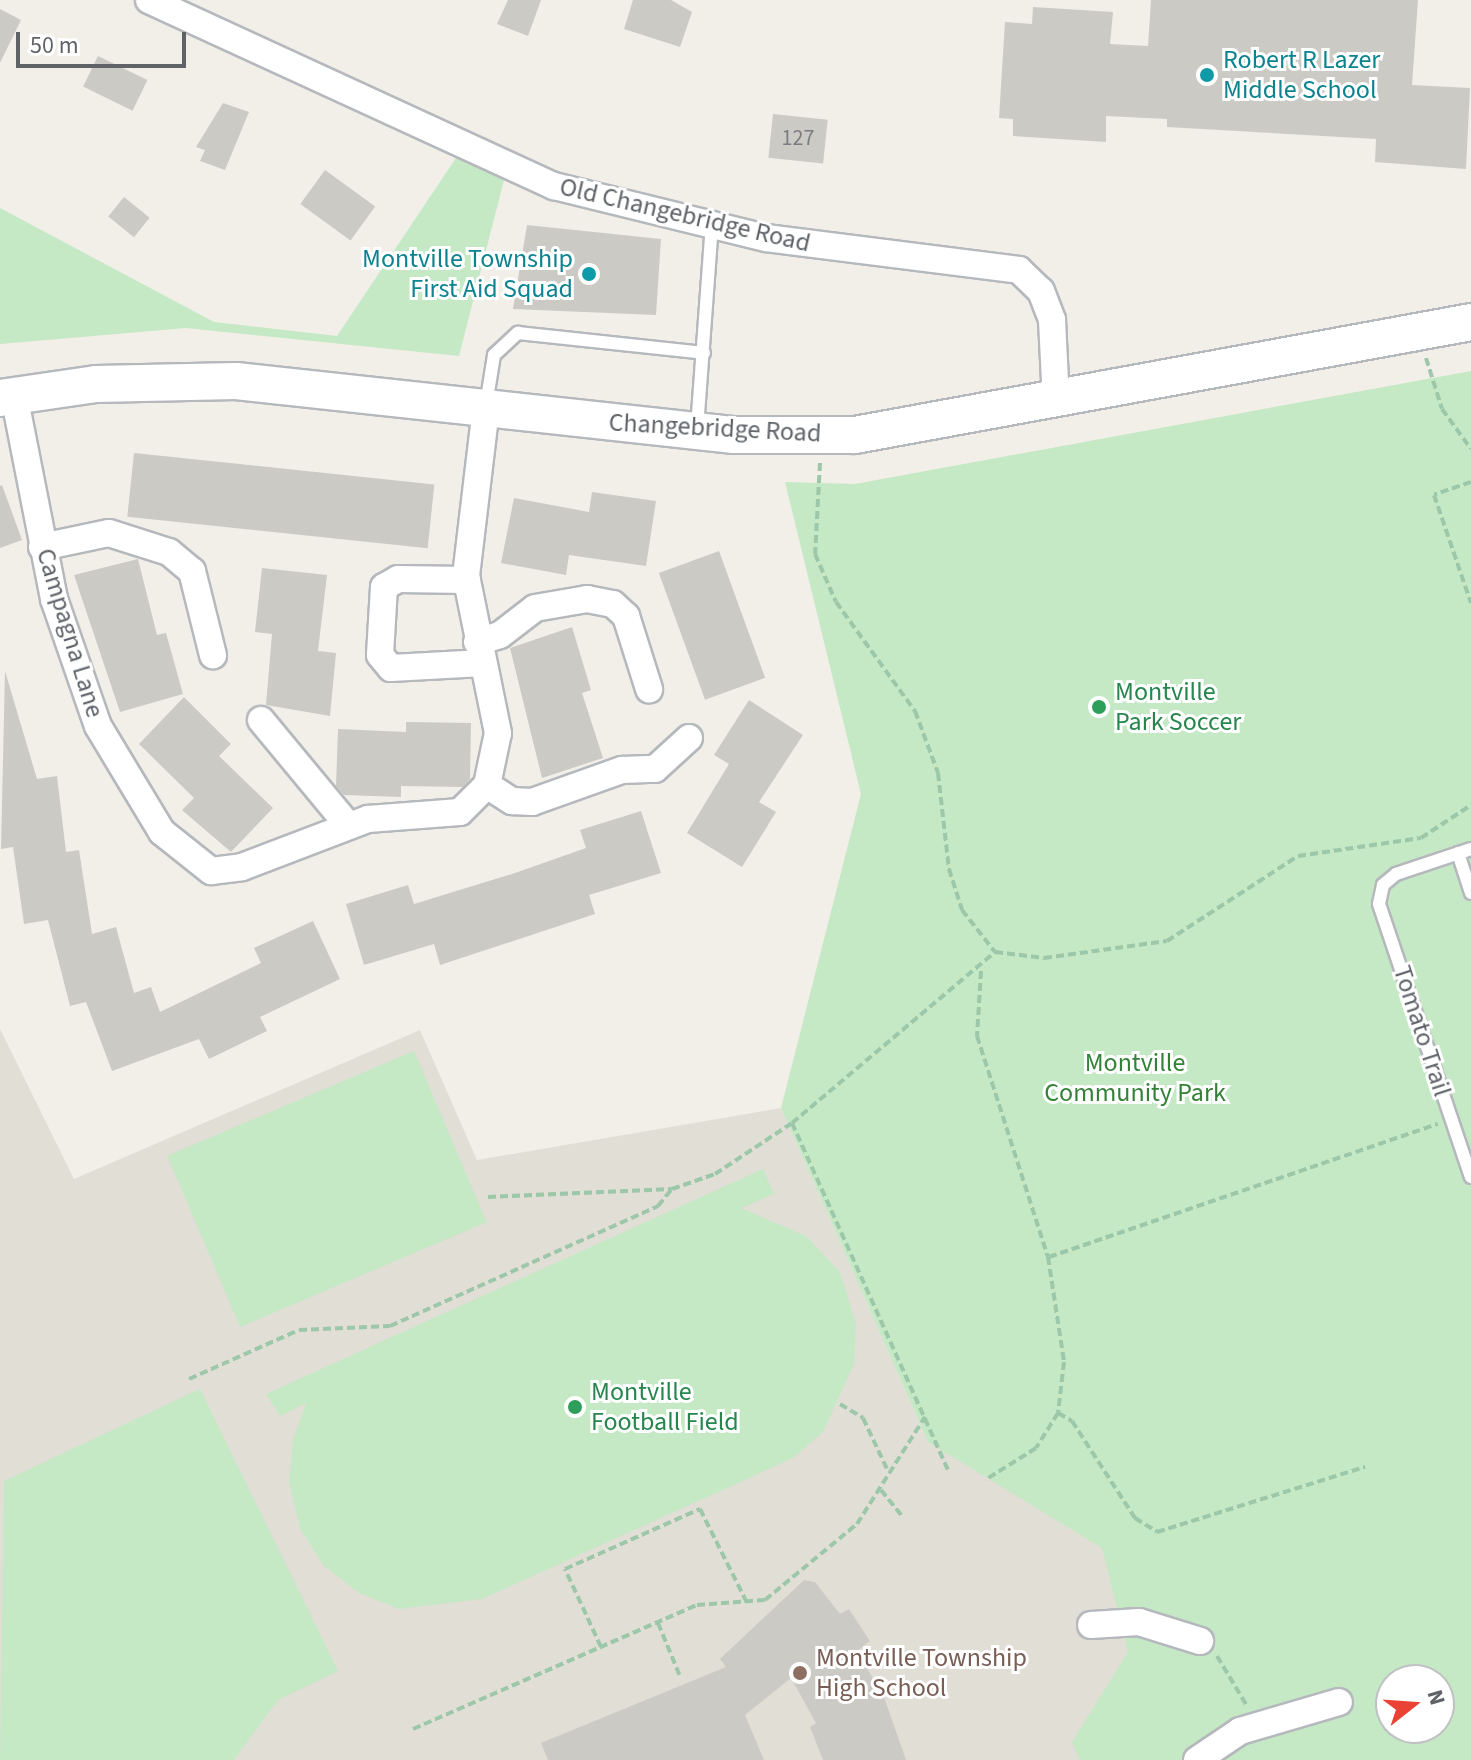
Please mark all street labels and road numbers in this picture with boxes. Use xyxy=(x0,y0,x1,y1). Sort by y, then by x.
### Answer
street label: Old Changebridge Road xyxy=(557,171,813,259)
street label: Changebridge Road xyxy=(608,407,822,449)
street label: Campagna Lane xyxy=(29,545,111,721)
street label: Tomato Trail xyxy=(1386,962,1458,1100)

